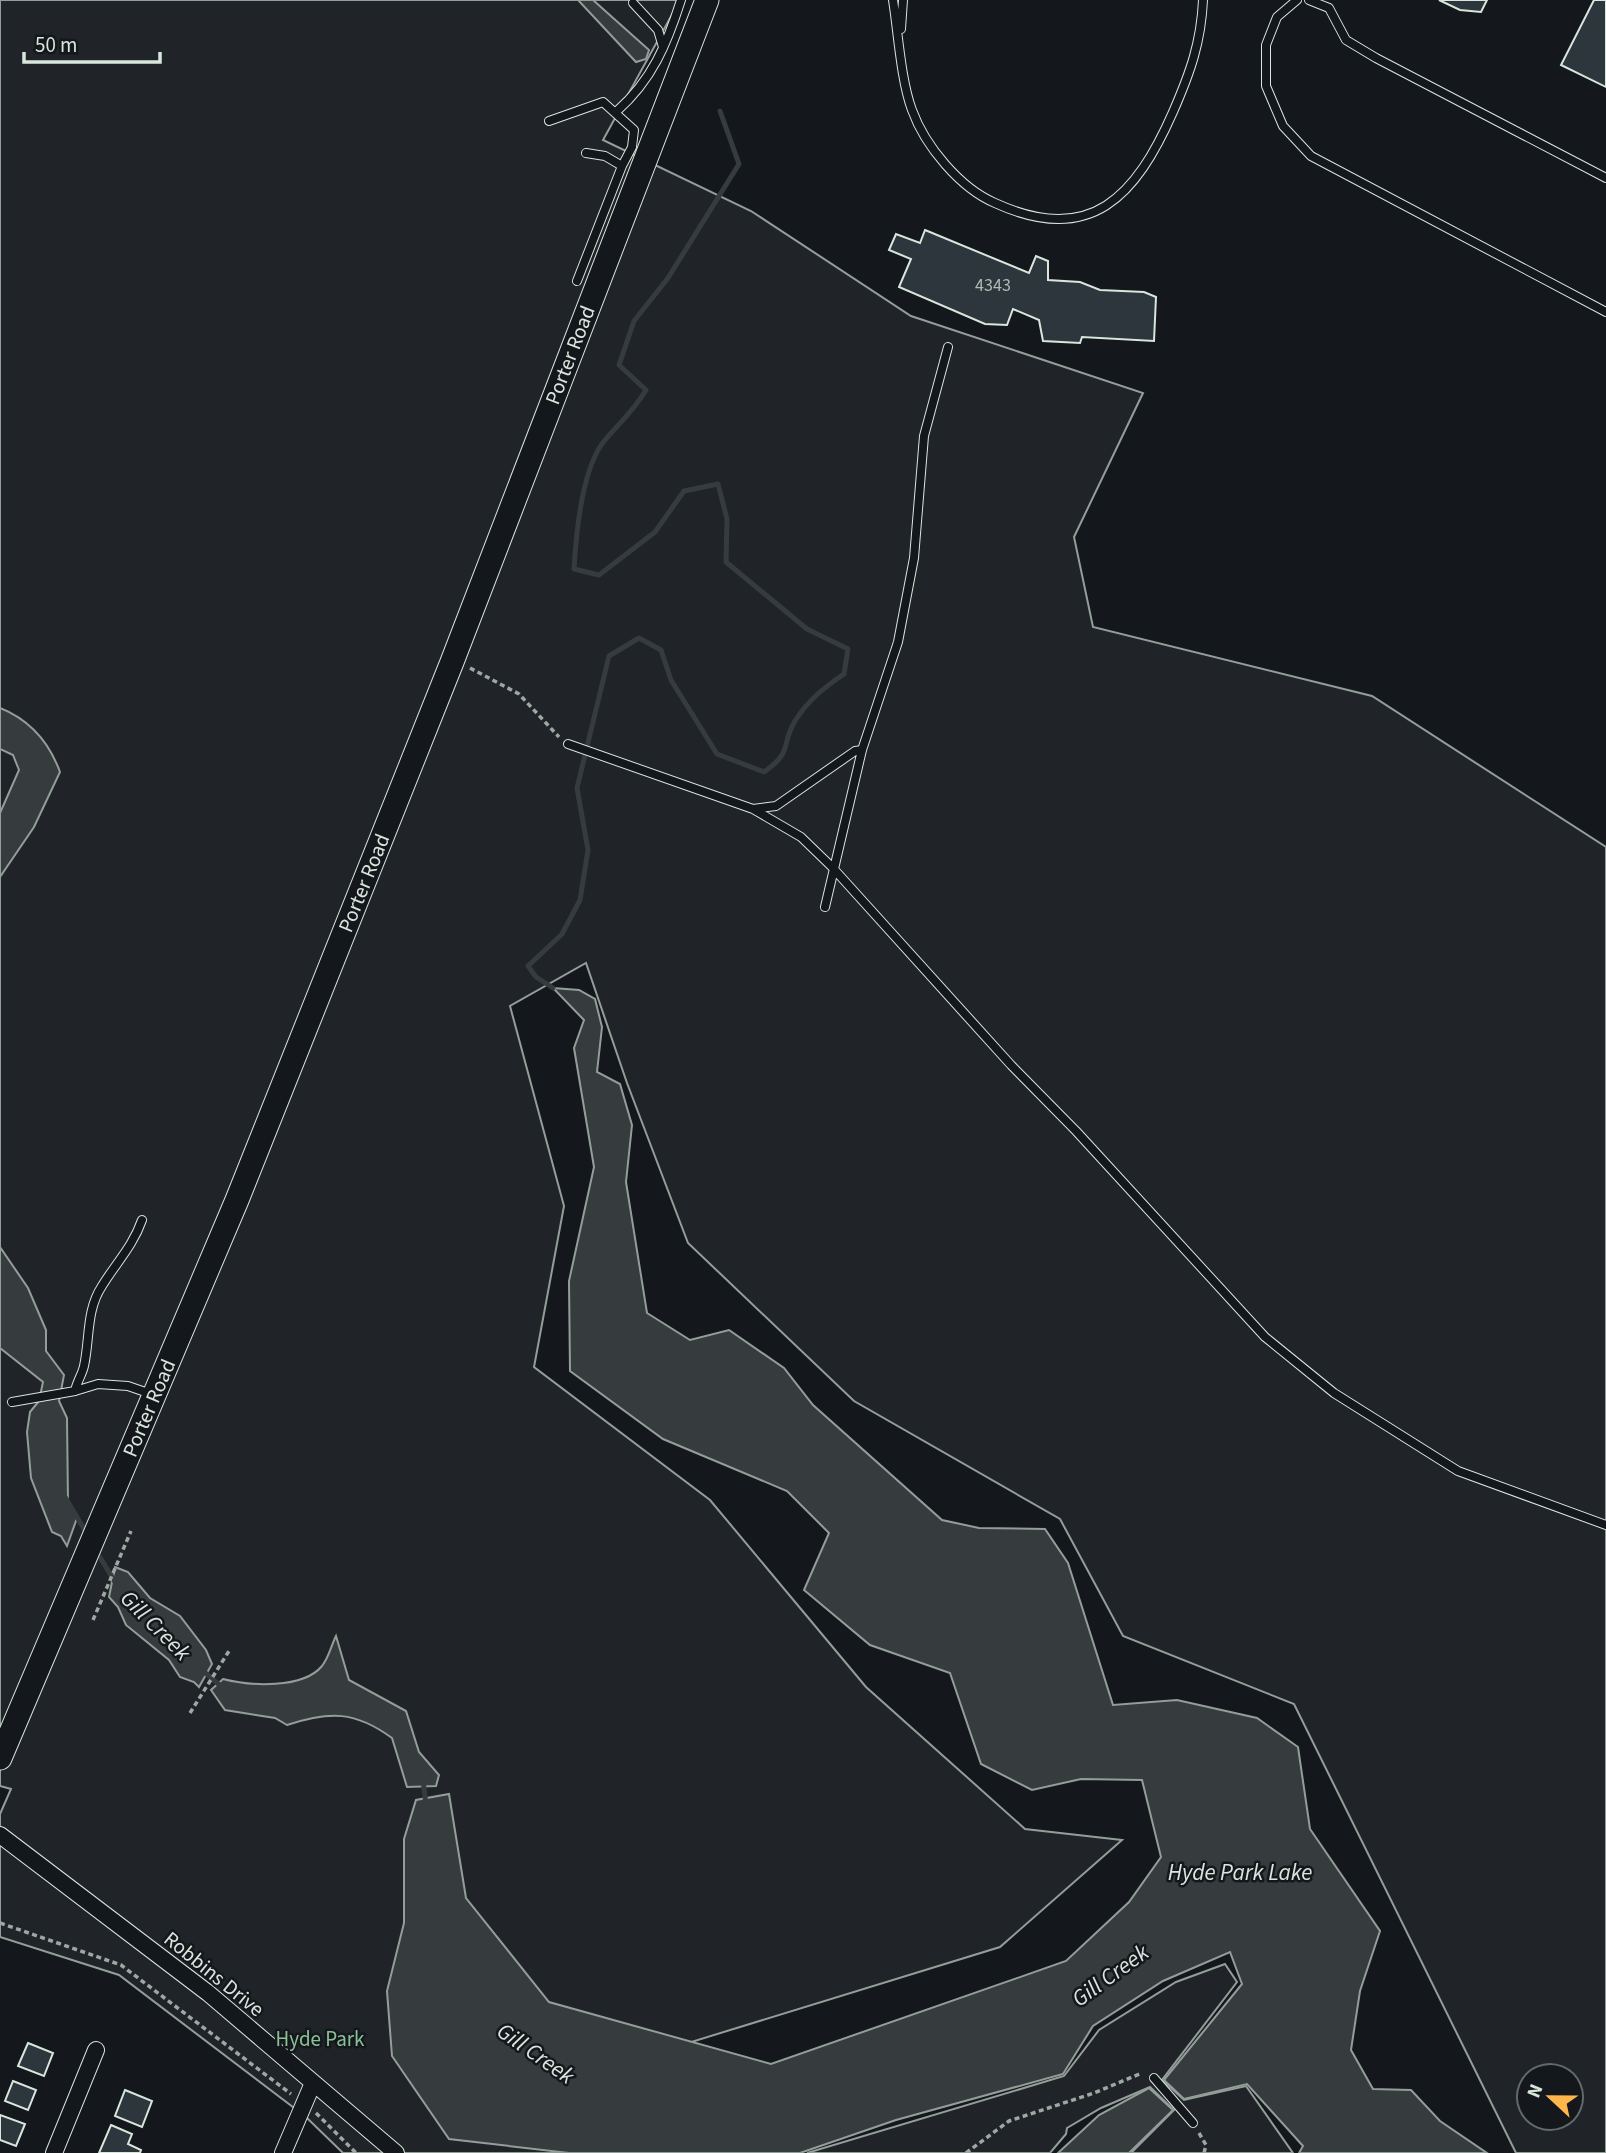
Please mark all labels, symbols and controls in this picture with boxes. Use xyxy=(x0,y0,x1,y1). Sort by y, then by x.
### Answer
scale bar xyxy=(24,21,161,65)
text: 50 m xyxy=(35,30,77,60)
house number: 4343 xyxy=(975,273,1011,298)
street label: Porter Road xyxy=(537,301,603,409)
street label: Porter Road xyxy=(331,829,397,937)
street label: Porter Road xyxy=(115,1354,183,1462)
water label: Gill Creek xyxy=(113,1582,199,1669)
water label: Hyde Park Lake xyxy=(1168,1856,1312,1889)
street label: Robbins Drive xyxy=(157,1924,271,2024)
water label: Gill Creek xyxy=(1065,1935,1157,2015)
water label: Gill Creek xyxy=(490,2015,582,2093)
park label: Hyde Park xyxy=(276,2024,365,2054)
north arrow xyxy=(1515,2062,1585,2132)
text: N xyxy=(1521,2080,1551,2102)

